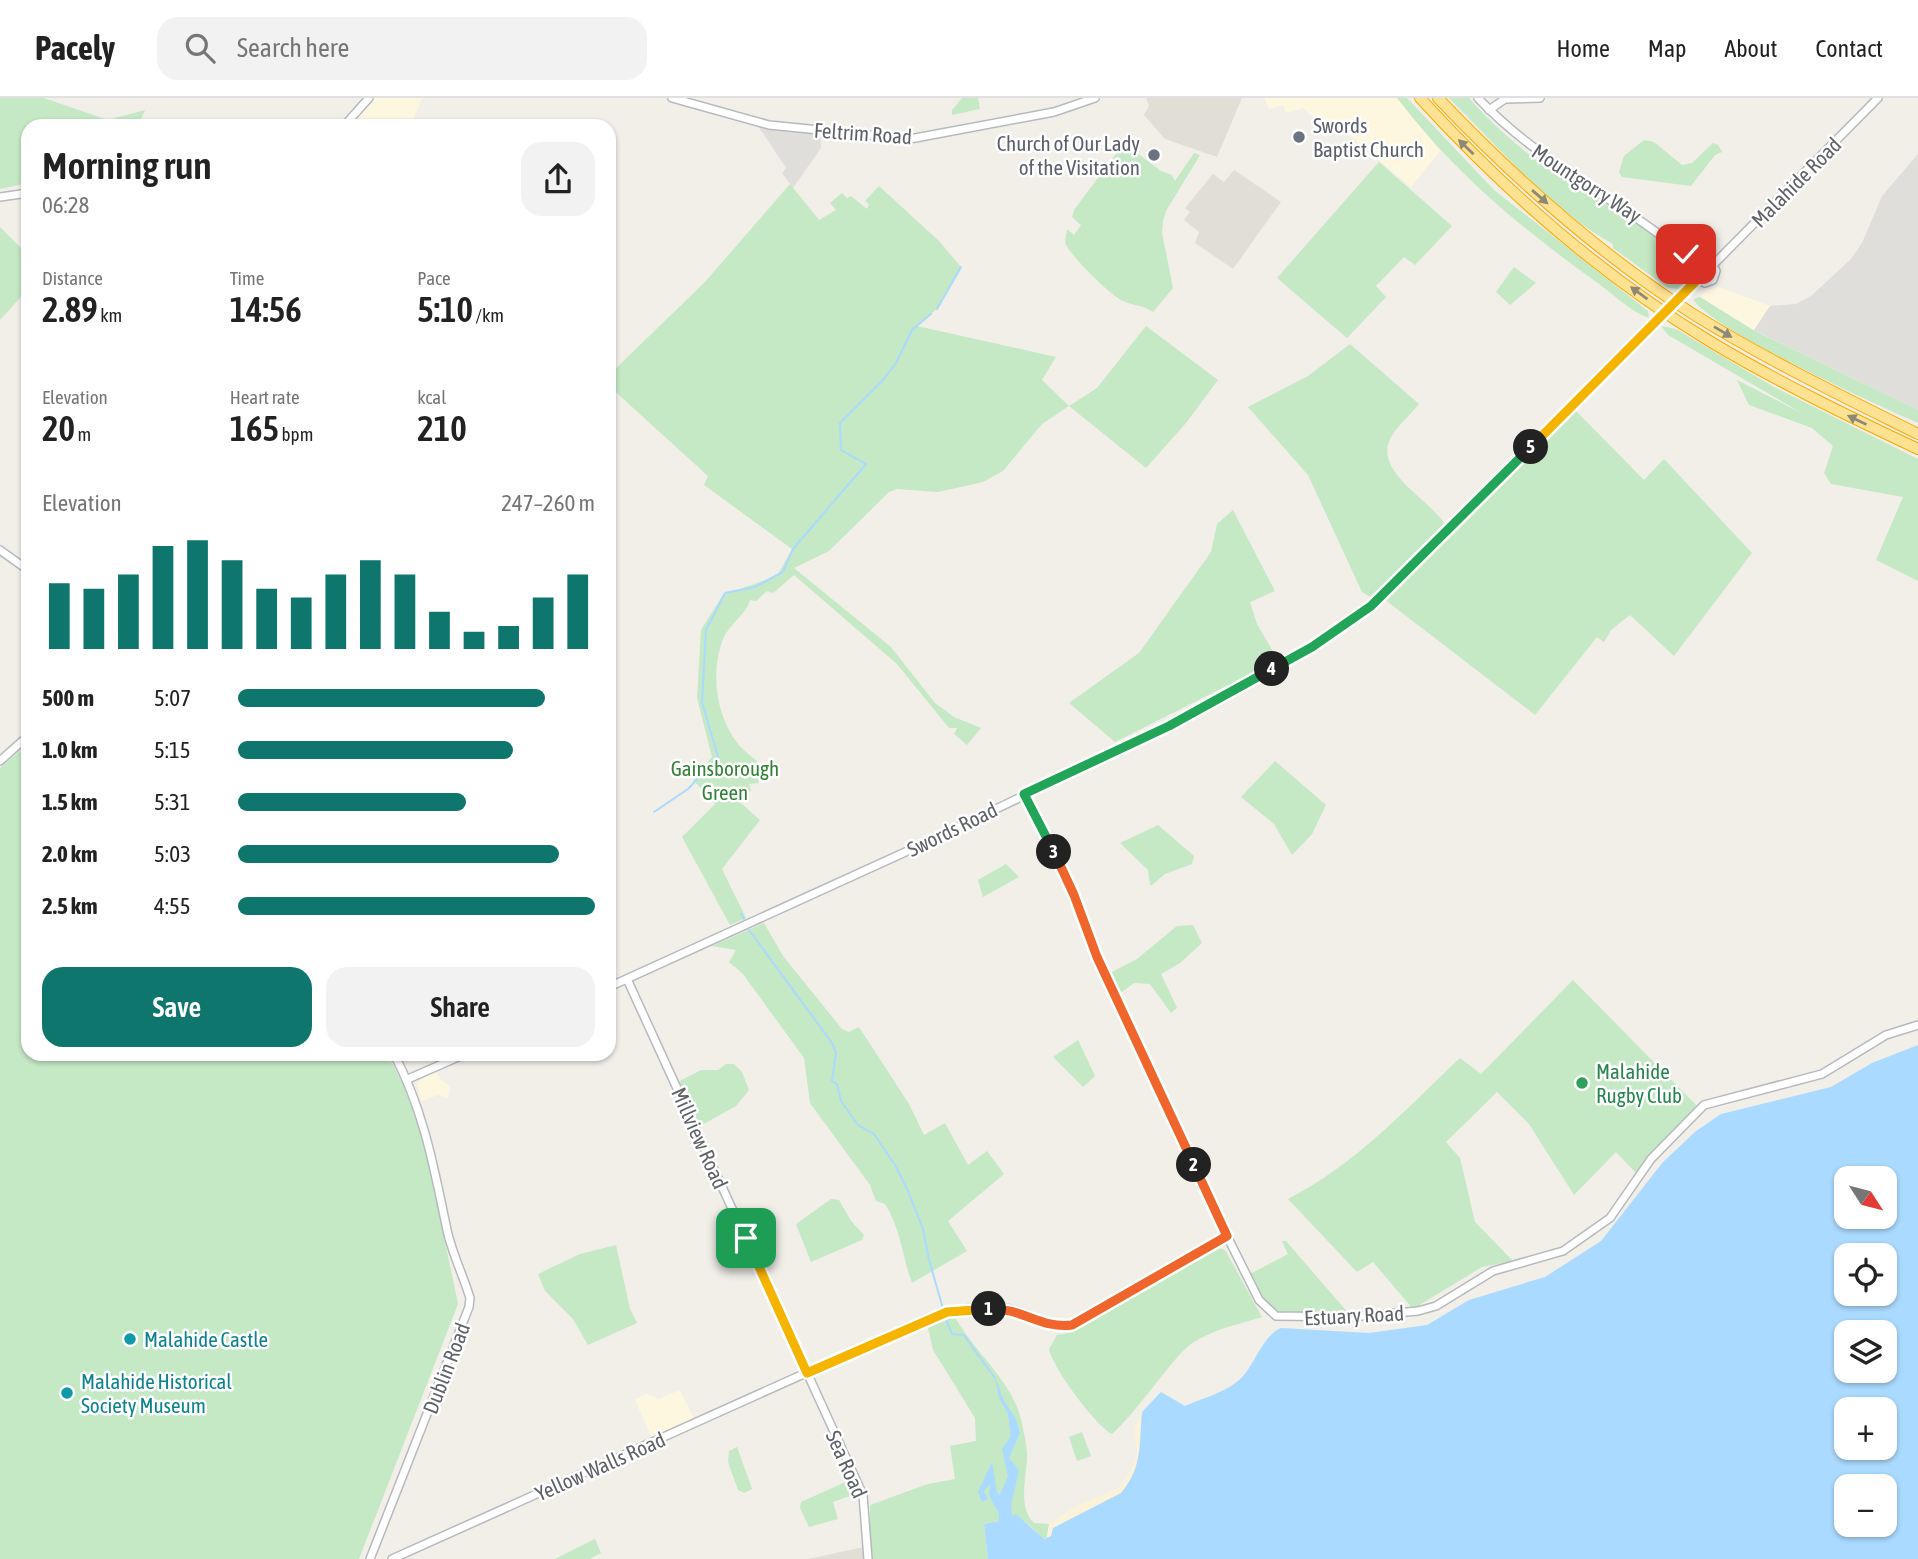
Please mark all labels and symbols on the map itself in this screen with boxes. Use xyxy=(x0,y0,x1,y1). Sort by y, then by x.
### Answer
place label: Swords Baptist Church xyxy=(1313,113,1424,161)
street label: Feltrim Road xyxy=(813,118,913,148)
marker: Swords Baptist Church xyxy=(1291,129,1307,145)
place label: Church of Our Lady of the Visitation xyxy=(997,131,1140,179)
street label: Malahide Road xyxy=(1746,132,1846,232)
one-way arrow xyxy=(1457,138,1474,155)
street label: Mountgorry Way xyxy=(1528,139,1647,227)
marker: Church of Our Lady of the Visitation xyxy=(1146,147,1162,163)
one-way arrow xyxy=(1531,189,1548,204)
pin xyxy=(1656,224,1716,284)
one-way arrow xyxy=(1630,286,1648,300)
one-way arrow xyxy=(1713,325,1732,338)
one-way arrow xyxy=(1846,414,1866,426)
pin: 5 xyxy=(1514,430,1548,464)
pin: 4 xyxy=(1254,652,1290,686)
park label: Gainsborough Green xyxy=(671,756,779,804)
street label: Swords Road xyxy=(903,797,1001,861)
pin: 3 xyxy=(1036,834,1072,870)
place label: Malahide Rugby Club xyxy=(1596,1059,1682,1107)
marker: Malahide Rugby Club xyxy=(1574,1075,1590,1091)
street label: Millview Road xyxy=(667,1084,733,1192)
pin: 2 xyxy=(1176,1148,1212,1182)
north arrow xyxy=(1834,1166,1897,1228)
pin xyxy=(716,1208,776,1268)
pin: 1 xyxy=(972,1292,1006,1326)
street label: Estuary Road xyxy=(1303,1300,1405,1330)
street label: Dublin Road xyxy=(418,1319,474,1417)
place label: Malahide Castle xyxy=(144,1327,268,1351)
marker: Malahide Castle xyxy=(122,1331,138,1347)
place label: Malahide Historical Society Museum xyxy=(81,1369,232,1417)
marker: Malahide Historical Society Museum xyxy=(59,1385,75,1401)
street label: Yellow Walls Road xyxy=(531,1427,669,1505)
street label: Sea Road xyxy=(822,1427,872,1501)

